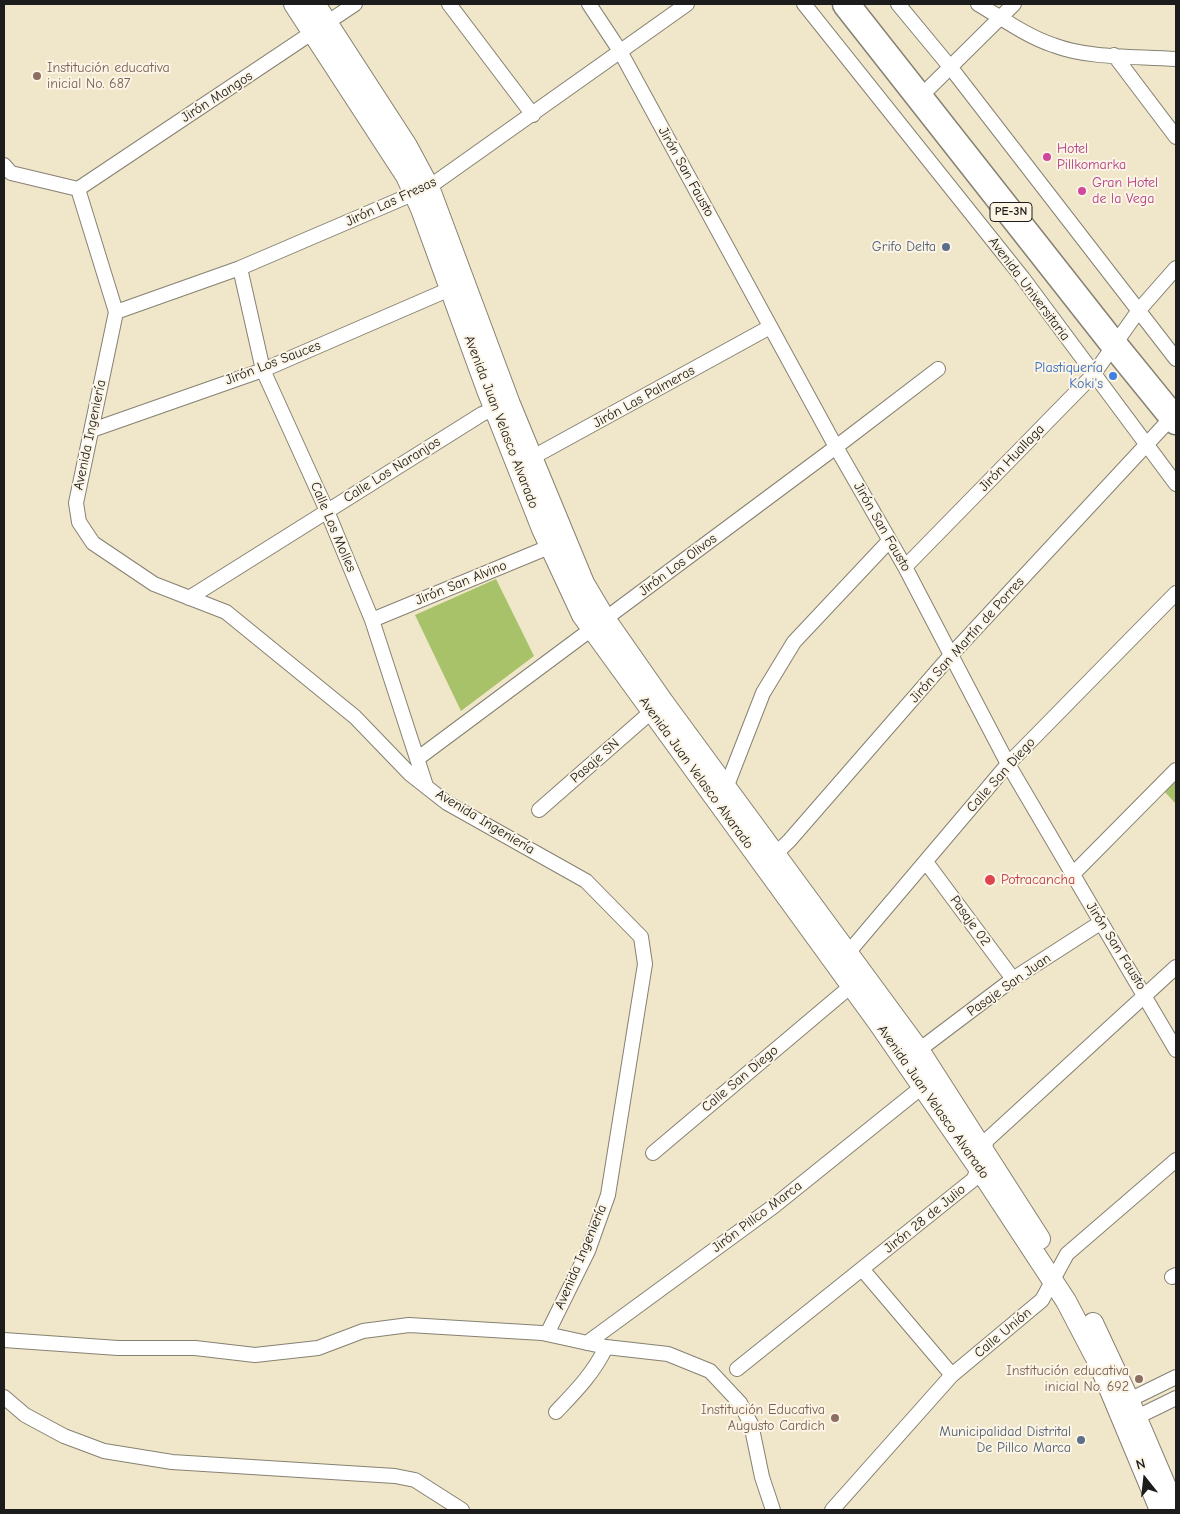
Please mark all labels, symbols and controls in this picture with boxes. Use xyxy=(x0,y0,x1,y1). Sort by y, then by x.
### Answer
place label: Institución educativa inicial No. 687 xyxy=(47,60,170,92)
street label: Jirón Mangos xyxy=(178,68,256,126)
marker: Institución educativa inicial No. 687 xyxy=(31,70,43,82)
street label: Jirón San Fausto xyxy=(654,124,718,220)
place label: Hotel Pillkomarka xyxy=(1057,141,1126,174)
marker: Hotel Pillkomarka xyxy=(1041,151,1053,163)
street label: Jirón Las Fresas xyxy=(343,174,439,230)
place label: Gran Hotel de la Vega xyxy=(1092,175,1158,208)
marker: Gran Hotel de la Vega xyxy=(1076,185,1088,197)
road number: PE-3N xyxy=(990,202,1032,222)
street label: Avenida Universitaria xyxy=(985,234,1073,344)
place label: Grifo Delta xyxy=(872,239,936,255)
marker: Grifo Delta xyxy=(940,241,952,253)
street label: Avenida Juan Velasco Alvarado xyxy=(460,333,542,511)
street label: Jirón Los Sauces xyxy=(223,337,323,389)
place label: Plastiquería Koki's xyxy=(1034,360,1103,392)
street label: Jirón Las Palmeras xyxy=(590,362,698,432)
marker: Plastiquería Koki's xyxy=(1107,370,1119,382)
street label: Avenida Ingeniería xyxy=(70,378,110,492)
street label: Jirón Huallaga xyxy=(976,421,1048,495)
street label: Calle Los Naranjos xyxy=(340,433,444,507)
street label: Calle Los Molles xyxy=(306,479,360,575)
street label: Jirón San Fausto xyxy=(850,479,914,575)
street label: Jirón Los Olivos xyxy=(636,530,720,600)
street label: Jirón San Alvino xyxy=(413,557,509,609)
street label: Jirón San Martín de Porres xyxy=(906,574,1028,706)
street label: Avenida Juan Velasco Alvarado xyxy=(635,694,757,852)
street label: Calle San Diego xyxy=(963,734,1039,816)
street label: Pasaje SN xyxy=(567,735,623,787)
street label: Avenida Ingeniería xyxy=(432,786,538,858)
place label: Potracancha xyxy=(1001,872,1075,888)
marker: Potracancha xyxy=(983,873,997,887)
street label: Pasaje 02 xyxy=(946,892,994,950)
street label: Jirón San Fausto xyxy=(1082,899,1150,993)
street label: Pasaje San Juan xyxy=(964,950,1054,1020)
street label: Avenida Juan Velasco Alvarado xyxy=(873,1022,993,1182)
street label: Calle San Diego xyxy=(698,1042,782,1116)
street label: Jirón Pillco Marca xyxy=(709,1178,805,1256)
street label: Jirón 28 de Julio xyxy=(881,1181,969,1257)
street label: Avenida Ingeniería xyxy=(551,1202,611,1312)
street label: Calle Unión xyxy=(971,1304,1035,1362)
place label: Institución educativa inicial No. 692 xyxy=(1006,1363,1129,1395)
marker: Institución educativa inicial No. 692 xyxy=(1133,1373,1145,1385)
place label: Institución Educativa Augusto Cardich xyxy=(701,1402,825,1434)
marker: Institución Educativa Augusto Cardich xyxy=(829,1412,841,1424)
place label: Municipalidad Distrital De Pillco Marca xyxy=(939,1424,1071,1456)
marker: Municipalidad Distrital De Pillco Marca xyxy=(1075,1434,1087,1446)
north arrow xyxy=(1120,1454,1170,1504)
text: N xyxy=(1134,1455,1147,1474)

